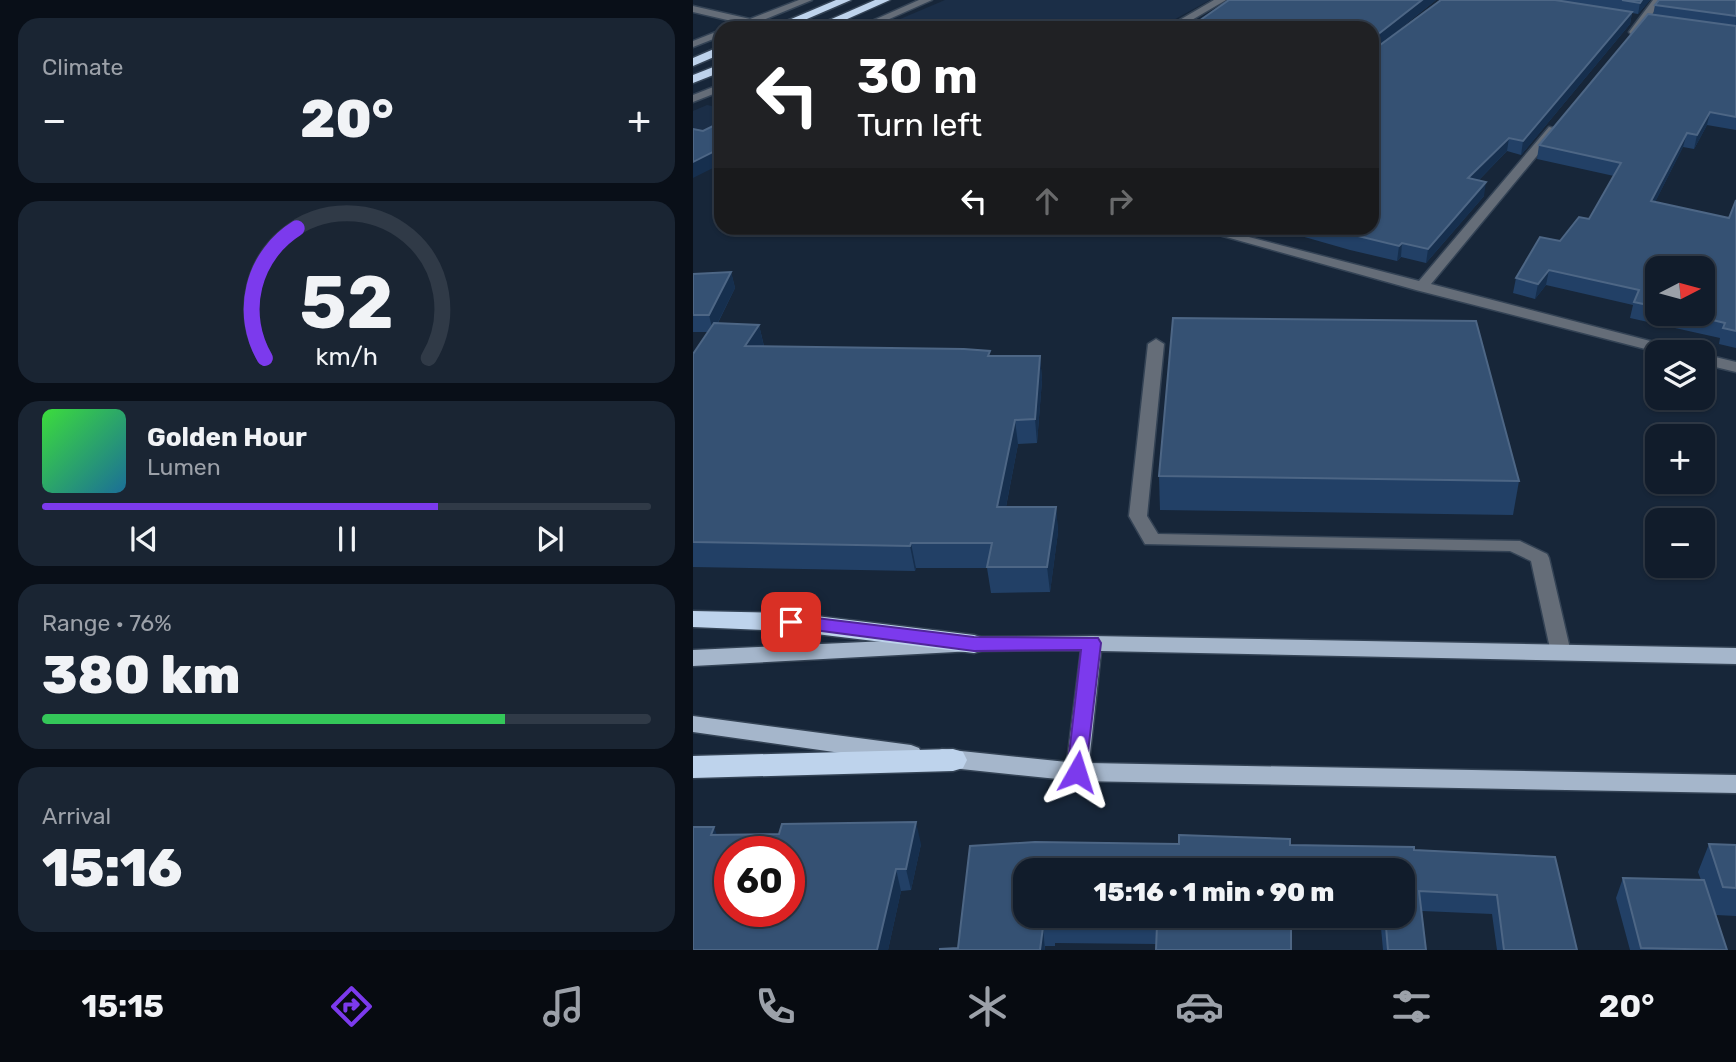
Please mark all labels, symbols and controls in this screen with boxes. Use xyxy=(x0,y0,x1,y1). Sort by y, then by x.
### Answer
text: 30 m xyxy=(857,47,978,105)
icon: left xyxy=(742,49,833,140)
text: Climate xyxy=(42,53,123,81)
text: 20° xyxy=(300,88,394,150)
text: − xyxy=(42,97,67,143)
text: + xyxy=(627,97,651,143)
text: Turn left xyxy=(857,106,982,144)
icon: left xyxy=(955,182,993,220)
icon: ahead xyxy=(1028,182,1066,220)
icon: right xyxy=(1101,182,1139,220)
north arrow xyxy=(1645,256,1715,326)
map controls xyxy=(1645,256,1715,578)
text: 52 xyxy=(299,260,394,346)
button: layers xyxy=(1645,340,1715,410)
text: km/h xyxy=(315,342,378,371)
text: Golden Hour xyxy=(147,422,307,453)
button: + xyxy=(1645,424,1715,494)
text: Lumen xyxy=(147,453,221,481)
button: − xyxy=(1645,508,1715,578)
icon: previous xyxy=(125,520,163,558)
icon: pause xyxy=(328,520,366,558)
icon: next xyxy=(531,520,569,558)
pin xyxy=(761,592,821,652)
icon: arrive xyxy=(772,603,810,641)
text: Range · 76% xyxy=(42,609,172,637)
text: 380 km xyxy=(42,644,241,706)
position arrow xyxy=(1040,735,1114,809)
text: Arrival xyxy=(42,802,111,830)
speed limit sign: 60 xyxy=(714,836,805,927)
text: 15:16 xyxy=(42,837,182,899)
text: 15:16 · 1 min · 90 m xyxy=(1094,877,1334,908)
icon: directions xyxy=(327,982,376,1031)
icon: music xyxy=(539,982,588,1031)
icon: phone xyxy=(751,982,800,1031)
icon: climate xyxy=(963,982,1012,1031)
icon: car xyxy=(1175,982,1224,1031)
icon: filters xyxy=(1387,982,1436,1031)
text: 15:15 xyxy=(81,987,164,1025)
text: 20° xyxy=(1599,987,1654,1025)

